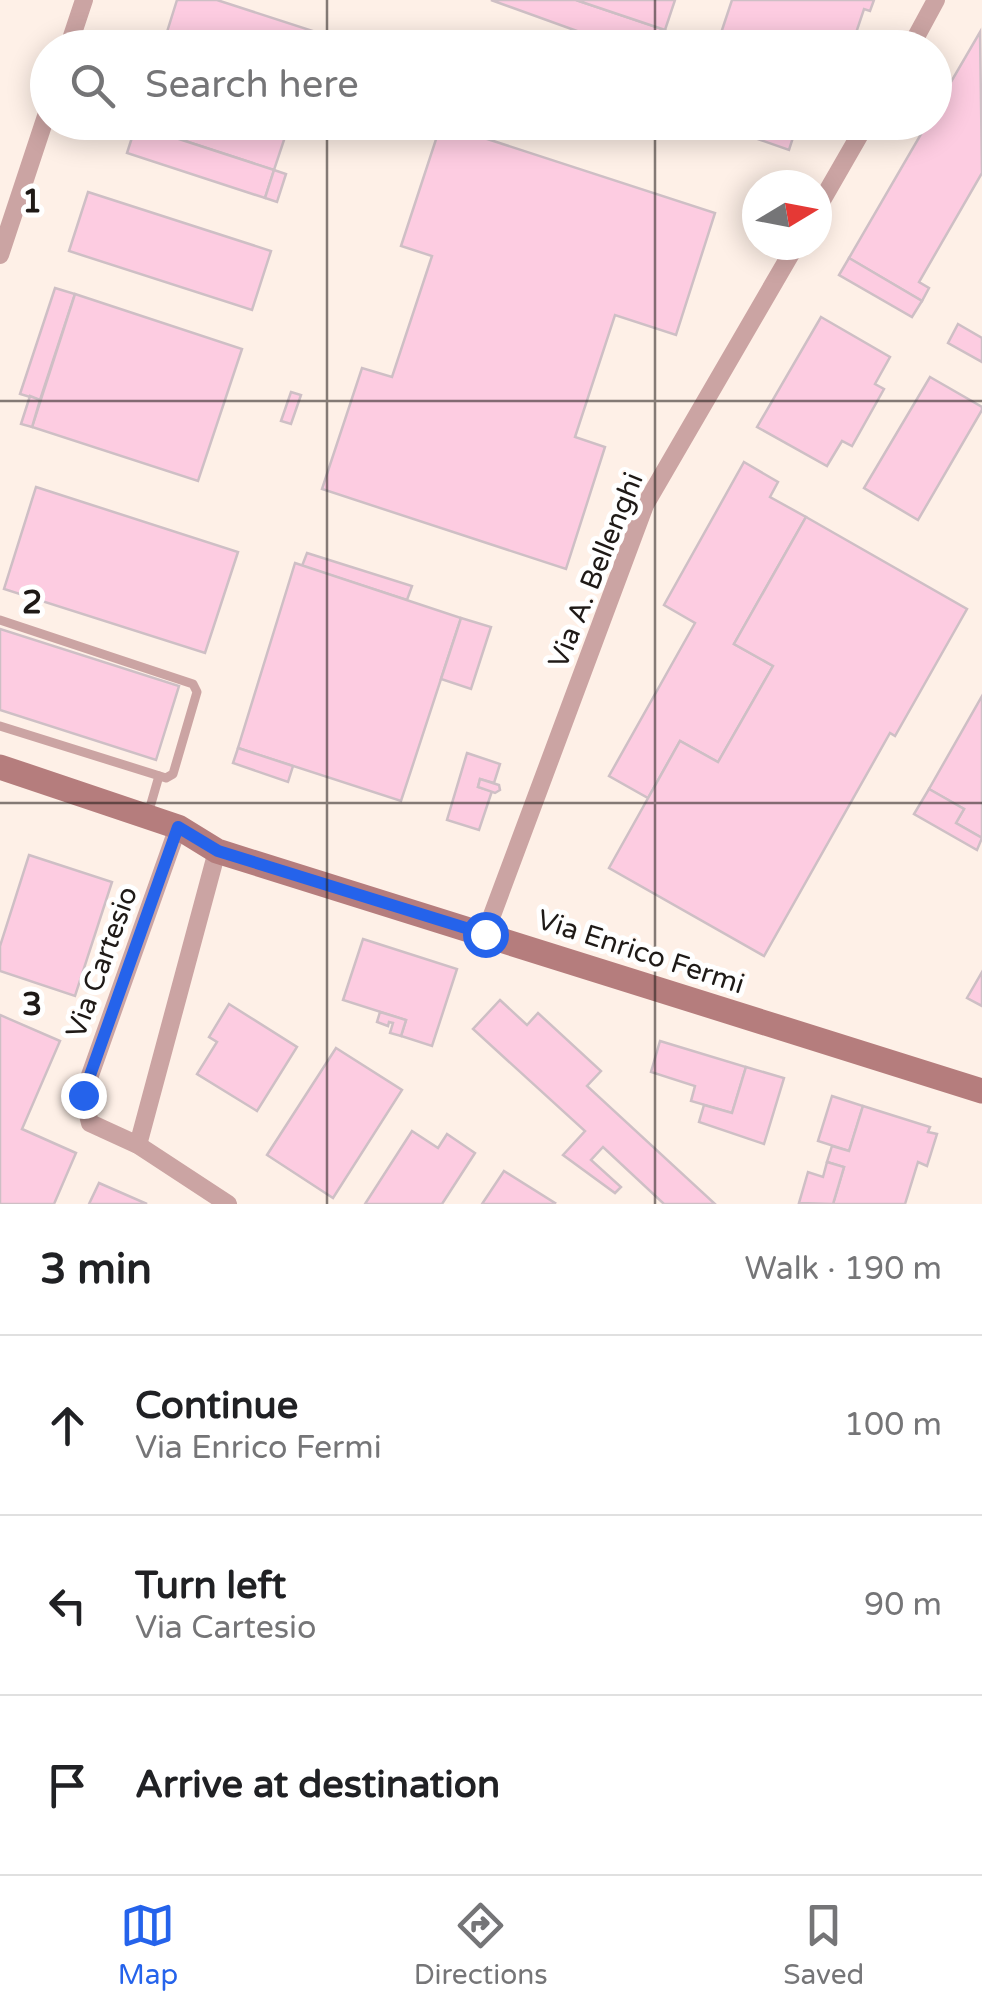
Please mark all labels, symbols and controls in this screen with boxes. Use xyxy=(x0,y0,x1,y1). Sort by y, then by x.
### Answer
search box xyxy=(30,30,952,140)
icon: search xyxy=(65,58,120,113)
text: Search here xyxy=(145,62,359,108)
north arrow xyxy=(742,170,832,260)
text: 1 xyxy=(22,183,42,221)
street label: Via A. Bellenghi xyxy=(541,467,651,673)
text: 2 xyxy=(22,584,42,622)
street label: Via Cartesio xyxy=(59,882,145,1043)
street label: Via Enrico Fermi xyxy=(533,902,749,1001)
route start xyxy=(463,912,509,958)
text: 3 xyxy=(22,986,42,1024)
route end xyxy=(61,1073,107,1119)
text: 3 min xyxy=(40,1244,152,1295)
text: Walk · 190 m xyxy=(745,1250,942,1288)
text: Continue xyxy=(135,1383,298,1429)
icon: ahead xyxy=(40,1398,95,1453)
text: 100 m xyxy=(844,1406,942,1444)
text: Via Enrico Fermi xyxy=(135,1429,382,1467)
text: Turn left xyxy=(135,1563,286,1609)
icon: left xyxy=(40,1578,95,1633)
text: 90 m xyxy=(864,1586,942,1624)
text: Via Cartesio xyxy=(135,1609,317,1647)
icon: arrive xyxy=(40,1758,95,1813)
text: Arrive at destination xyxy=(135,1762,500,1808)
tab: Map xyxy=(118,1898,178,1992)
tab: Directions xyxy=(414,1898,548,1992)
tab: Saved xyxy=(783,1898,864,1992)

